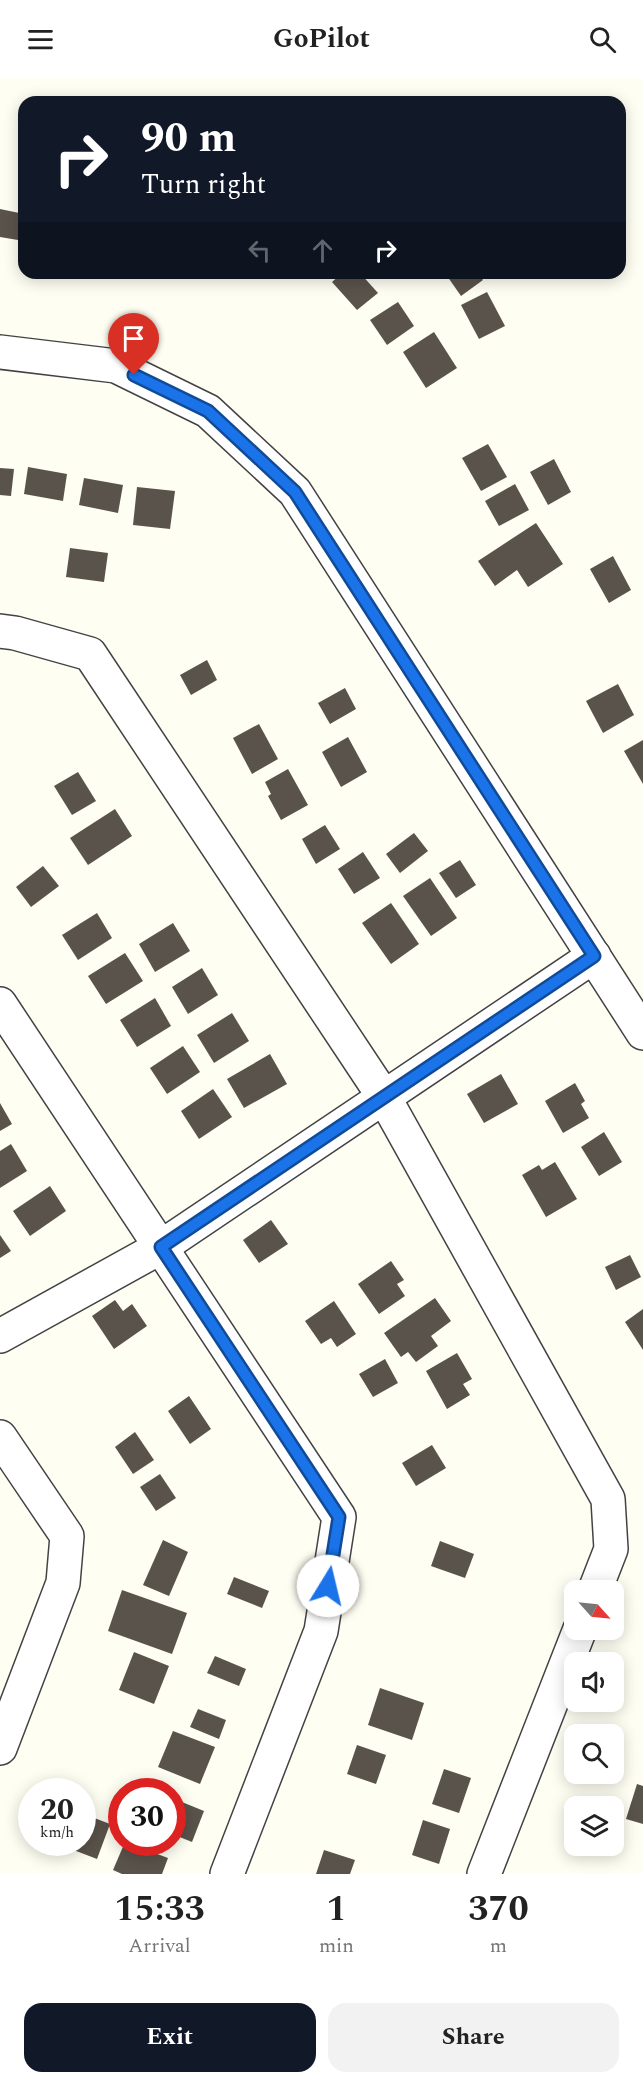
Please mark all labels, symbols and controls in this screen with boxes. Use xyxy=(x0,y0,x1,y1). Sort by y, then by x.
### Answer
text: GoPilot xyxy=(273,18,370,60)
icon: menu xyxy=(24,23,57,56)
icon: search xyxy=(586,23,619,56)
text: 90 m xyxy=(141,107,236,170)
icon: right xyxy=(42,120,120,198)
text: Turn right xyxy=(141,164,266,206)
icon: left xyxy=(243,234,276,267)
icon: ahead xyxy=(306,234,339,267)
icon: right xyxy=(369,234,402,267)
pin xyxy=(108,313,159,375)
icon: arrive xyxy=(117,322,150,355)
position arrow xyxy=(296,1554,360,1618)
north arrow xyxy=(564,1580,624,1640)
map controls xyxy=(564,1580,624,1856)
button: sound xyxy=(564,1652,624,1712)
button: search xyxy=(564,1724,624,1784)
speed limit sign: 30 xyxy=(108,1778,186,1856)
text: 20 xyxy=(40,1787,74,1833)
button: layers xyxy=(564,1796,624,1856)
text: km/h xyxy=(40,1821,74,1844)
text: 15:33 xyxy=(114,1882,205,1937)
text: 1 xyxy=(326,1882,347,1937)
text: 370 xyxy=(468,1882,529,1937)
text: Arrival xyxy=(128,1931,191,1961)
text: min xyxy=(319,1931,354,1961)
text: m xyxy=(490,1931,507,1961)
button: Exit xyxy=(24,2003,316,2072)
button: Share xyxy=(328,2003,619,2072)

